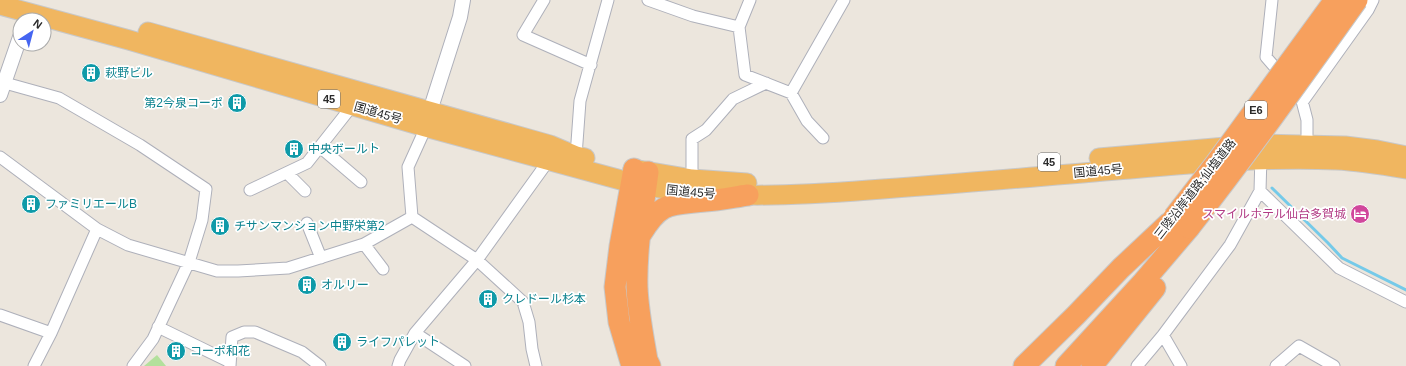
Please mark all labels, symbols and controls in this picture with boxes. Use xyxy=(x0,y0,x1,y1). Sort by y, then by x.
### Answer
north arrow xyxy=(12,12,52,52)
text: N xyxy=(31,17,45,31)
building icon: 萩野ビル xyxy=(80,62,102,84)
place label: 萩野ビル xyxy=(105,66,153,80)
road number: 45 xyxy=(318,90,340,108)
building icon: 第2今泉コーポ xyxy=(226,92,248,114)
place label: 第2今泉コーポ xyxy=(144,96,223,110)
street label: 国道45号 xyxy=(352,99,404,127)
road number: E6 xyxy=(1245,101,1267,119)
street label: 三陸沿岸道路;仙塩道路 xyxy=(1152,136,1238,242)
building icon: 中央ボールト xyxy=(283,138,305,160)
place label: 中央ボールト xyxy=(308,142,380,156)
road number: 45 xyxy=(1038,153,1060,171)
street label: 国道45号 xyxy=(1073,162,1123,180)
street label: 国道45号 xyxy=(666,183,716,201)
building icon: ファミリエールB xyxy=(20,193,42,215)
place label: ファミリエールB xyxy=(45,197,137,211)
hotel icon: スマイルホテル仙台多賀城 xyxy=(1349,203,1371,225)
place label: スマイルホテル仙台多賀城 xyxy=(1202,207,1346,221)
building icon: チサンマンション中野栄第2 xyxy=(209,215,231,237)
place label: チサンマンション中野栄第2 xyxy=(234,219,385,233)
building icon: オルリー xyxy=(296,274,318,296)
place label: オルリー xyxy=(321,278,369,292)
building icon: クレドール杉本 xyxy=(477,288,499,310)
place label: クレドール杉本 xyxy=(502,292,586,306)
building icon: ライフパレット xyxy=(331,331,353,353)
place label: ライフパレット xyxy=(356,335,440,349)
building icon: コーポ和花 xyxy=(165,340,187,362)
place label: コーポ和花 xyxy=(190,344,250,358)

